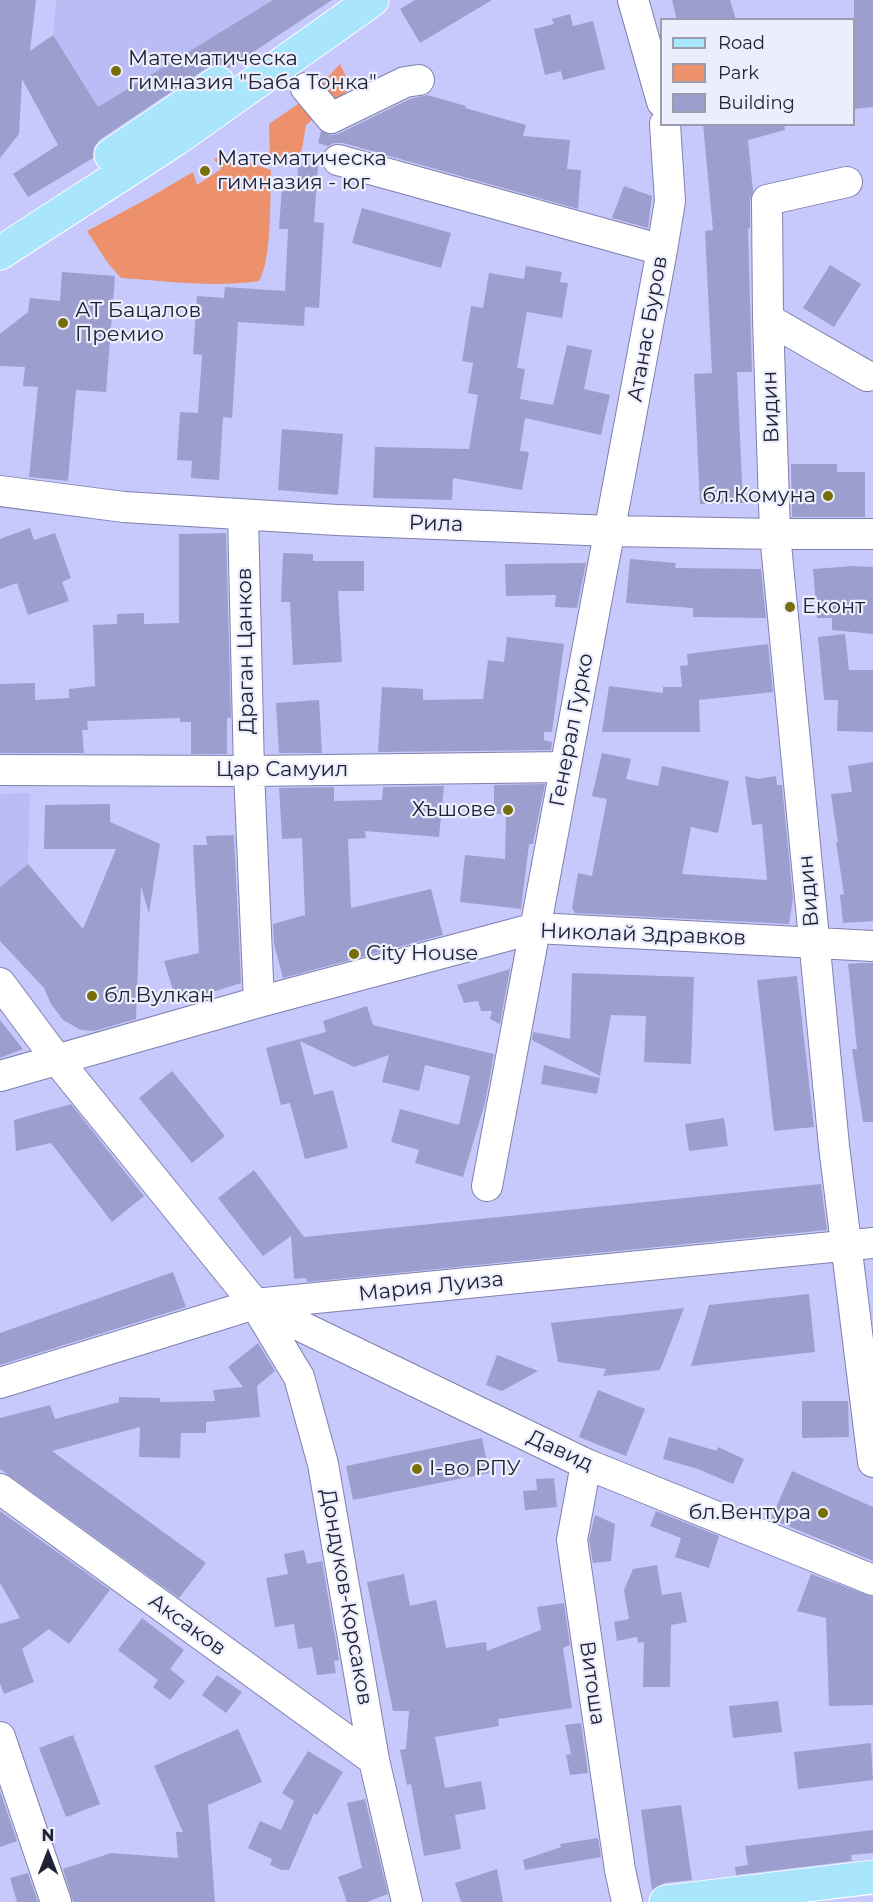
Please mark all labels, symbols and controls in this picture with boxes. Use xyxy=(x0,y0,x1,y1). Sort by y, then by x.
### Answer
legend xyxy=(660,18,855,126)
text: Road xyxy=(718,32,765,54)
place label: Математическа гимназия "Баба Тонка" xyxy=(128,46,377,96)
text: Park xyxy=(718,62,759,84)
marker: Математическа гимназия "Баба Тонка" xyxy=(109,64,123,78)
text: Building xyxy=(718,92,795,114)
place label: Математическа гимназия - юг xyxy=(217,146,387,196)
marker: Математическа гимназия - юг xyxy=(198,164,212,178)
street label: Атанас Буров xyxy=(623,254,673,404)
place label: АТ Бацалов Премио xyxy=(75,298,201,348)
marker: АТ Бацалов Премио xyxy=(56,316,70,330)
street label: Видин xyxy=(757,370,785,444)
place label: бл.Комуна xyxy=(702,483,816,509)
marker: бл.Комуна xyxy=(821,489,835,503)
street label: Рила xyxy=(408,510,464,538)
street label: Драган Цанков xyxy=(232,567,260,735)
place label: Еконт xyxy=(802,594,865,620)
marker: Еконт xyxy=(783,600,797,614)
street label: Генерал Гурко xyxy=(545,651,599,809)
street label: Цар Самуил xyxy=(216,757,348,783)
place label: Хъшове xyxy=(412,797,496,823)
marker: Хъшове xyxy=(501,803,515,817)
street label: Видин xyxy=(793,854,825,928)
street label: Николай Здравков xyxy=(539,919,747,951)
place label: City House xyxy=(366,941,478,967)
marker: City House xyxy=(347,947,361,961)
place label: бл.Вулкан xyxy=(104,983,214,1009)
marker: бл.Вулкан xyxy=(85,989,99,1003)
street label: Мария Луиза xyxy=(357,1267,505,1307)
street label: Давид xyxy=(523,1425,597,1477)
place label: I-во РПУ xyxy=(429,1456,521,1482)
marker: I-во РПУ xyxy=(410,1462,424,1476)
street label: Дондуков-Корсаков xyxy=(315,1487,377,1707)
place label: бл.Вентура xyxy=(688,1500,811,1526)
marker: бл.Вентура xyxy=(816,1506,830,1520)
street label: Аксаков xyxy=(143,1589,231,1661)
street label: Витоша xyxy=(574,1639,610,1727)
north arrow xyxy=(18,1824,78,1884)
text: N xyxy=(42,1826,54,1845)

